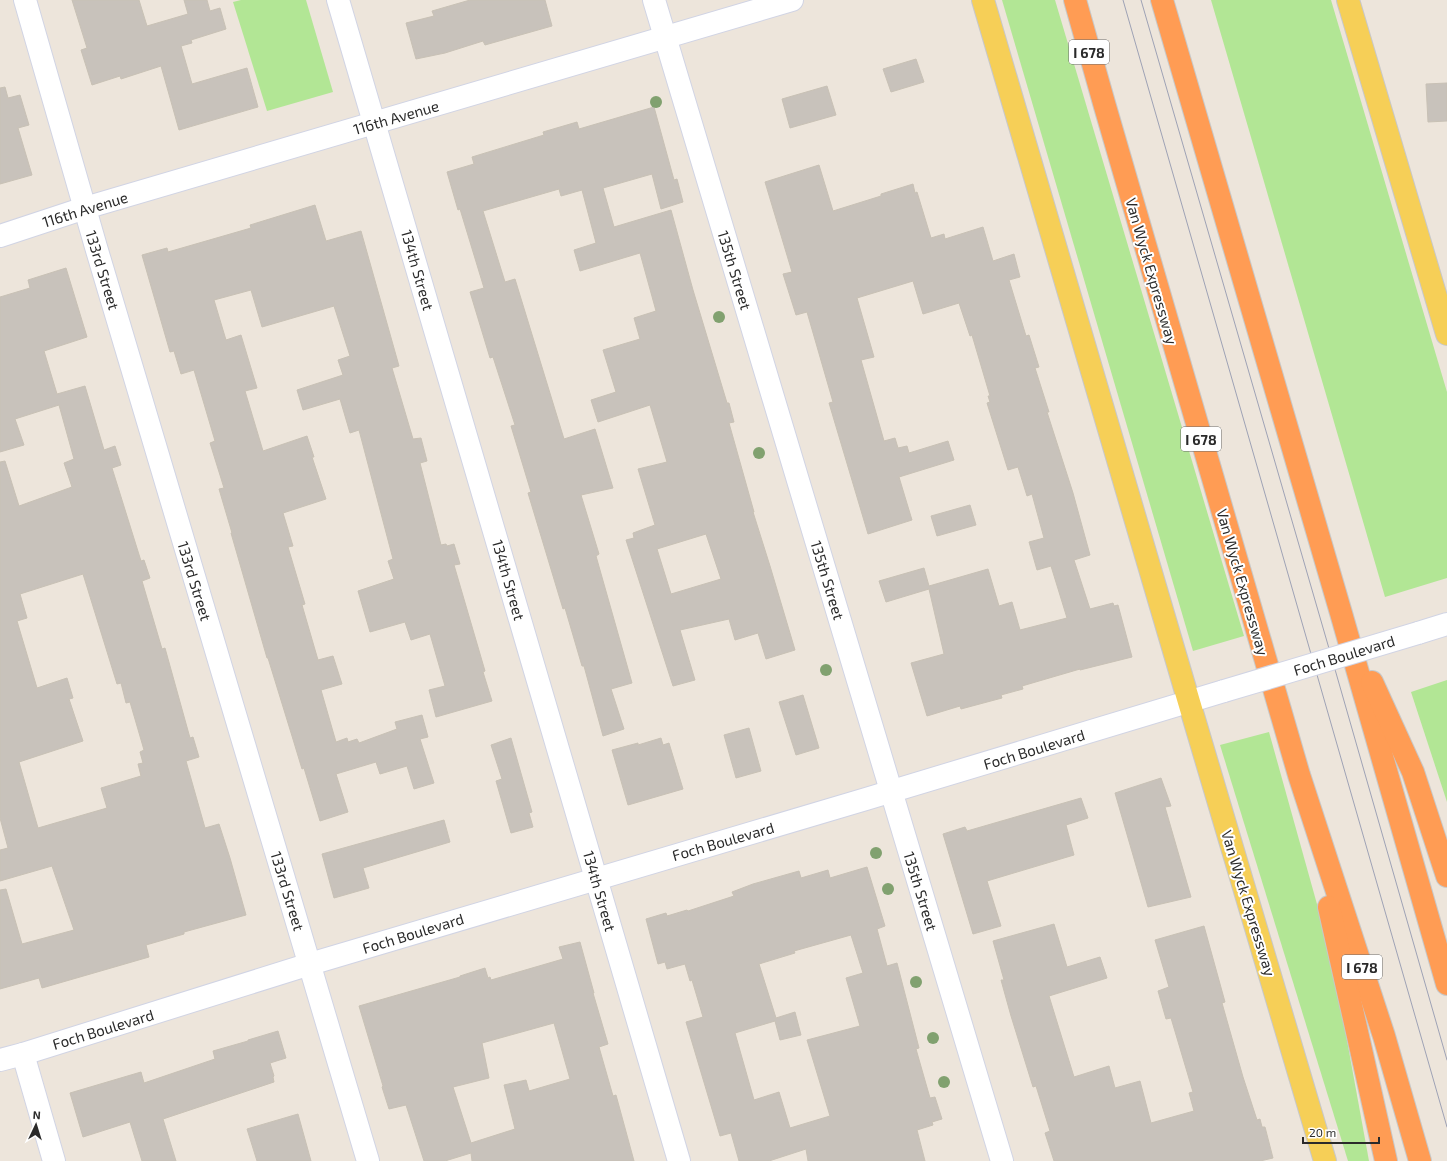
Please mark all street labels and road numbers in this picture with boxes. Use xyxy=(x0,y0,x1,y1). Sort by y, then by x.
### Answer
road number: I 678 xyxy=(1069,40,1109,64)
street label: 116th Avenue xyxy=(351,96,441,138)
street label: 116th Avenue xyxy=(40,187,130,231)
street label: Van Wyck Expressway xyxy=(1122,196,1182,346)
street label: 133rd Street xyxy=(82,228,124,312)
street label: 134th Street xyxy=(398,228,438,313)
street label: 135th Street xyxy=(714,228,756,312)
road number: I 678 xyxy=(1181,427,1221,451)
street label: Van Wyck Expressway xyxy=(1213,507,1273,657)
street label: 134th Street xyxy=(489,538,529,623)
street label: 135th Street xyxy=(807,538,849,622)
street label: 133rd Street xyxy=(174,539,216,623)
street label: Foch Boulevard xyxy=(1291,631,1397,679)
street label: Foch Boulevard xyxy=(981,725,1087,773)
street label: Foch Boulevard xyxy=(670,818,776,864)
street label: Van Wyck Expressway xyxy=(1218,828,1280,978)
street label: 133rd Street xyxy=(267,849,309,933)
street label: 134th Street xyxy=(580,849,620,934)
street label: 135th Street xyxy=(900,849,942,933)
street label: Foch Boulevard xyxy=(360,909,466,957)
road number: I 678 xyxy=(1342,955,1382,979)
street label: Foch Boulevard xyxy=(50,1005,156,1053)

